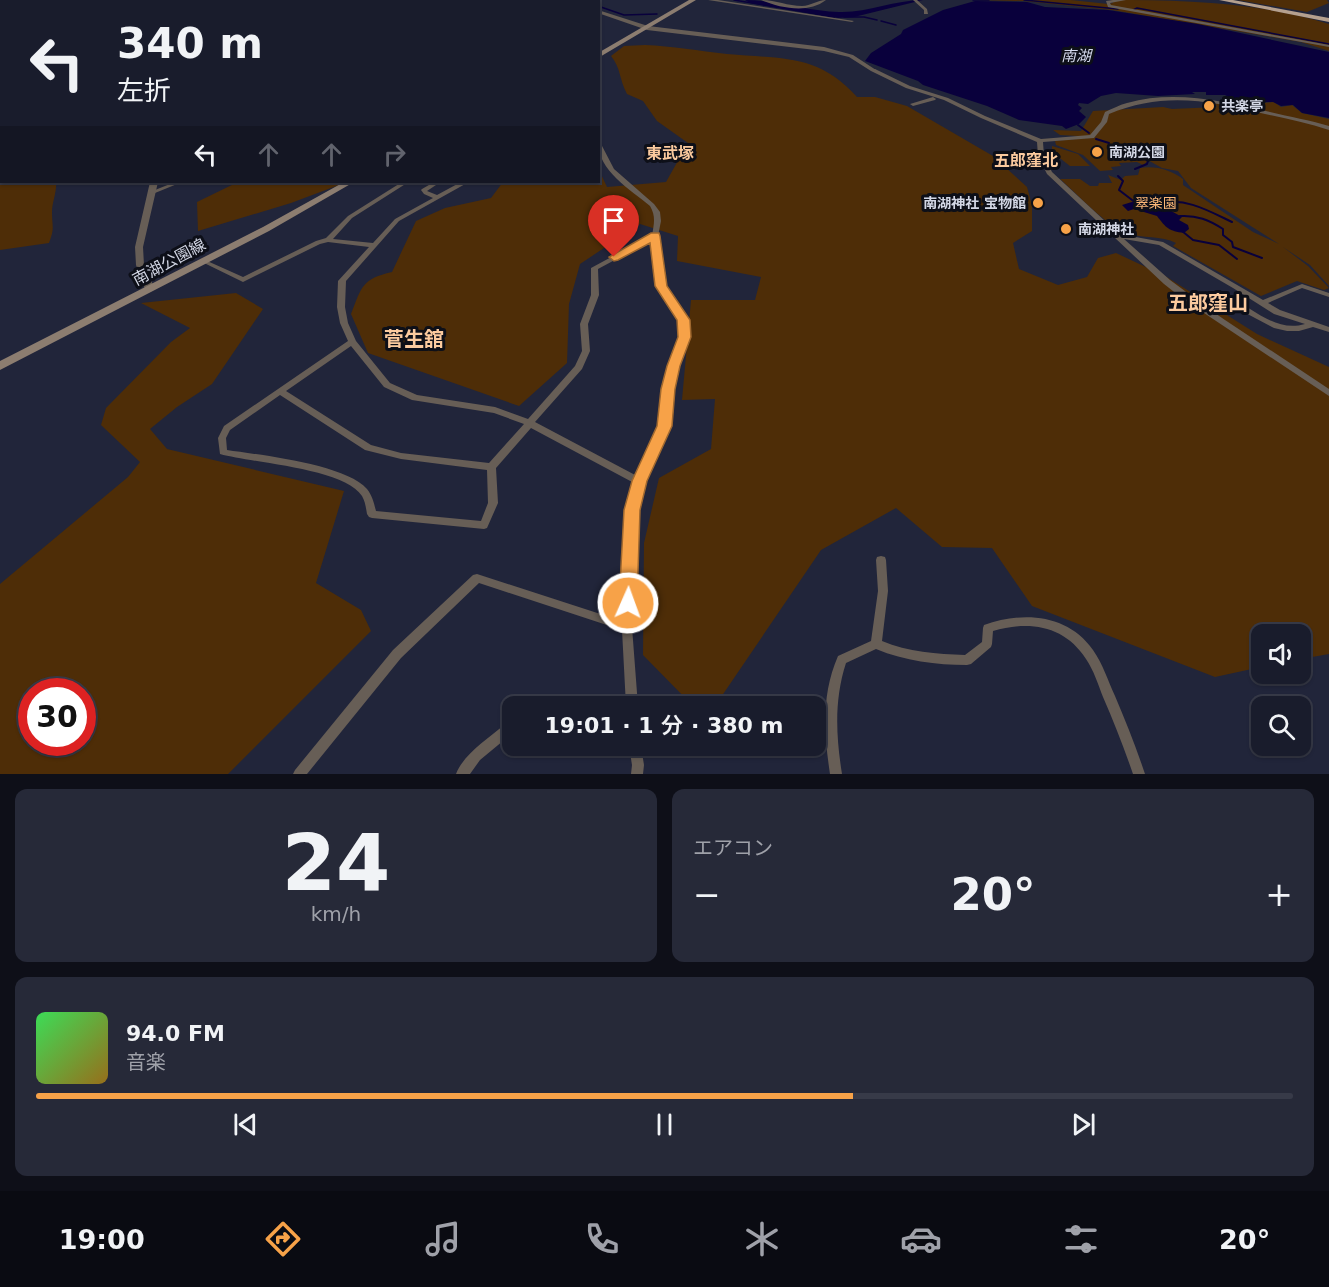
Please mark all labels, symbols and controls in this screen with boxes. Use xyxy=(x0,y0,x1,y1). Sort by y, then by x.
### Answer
text: 340 m xyxy=(117,19,263,68)
icon: left xyxy=(18,24,96,102)
water label: 南湖 xyxy=(1061,47,1093,65)
text: 左折 xyxy=(117,75,171,106)
place label: 共楽亭 xyxy=(1221,98,1263,114)
marker: 共楽亭 xyxy=(1202,99,1216,113)
icon: left xyxy=(189,138,222,171)
icon: ahead xyxy=(252,138,285,171)
icon: ahead xyxy=(315,138,348,171)
icon: right xyxy=(378,138,411,171)
district label: 東武塚 xyxy=(646,144,694,163)
place label: 南湖公園 xyxy=(1109,144,1165,160)
marker: 南湖公園 xyxy=(1090,145,1104,159)
district label: 五郎窪北 xyxy=(994,151,1058,170)
pin xyxy=(588,195,639,257)
place label: 南湖神社 宝物館 xyxy=(923,195,1026,211)
park label: 翠楽園 xyxy=(1135,195,1177,211)
marker: 南湖神社 宝物館 xyxy=(1031,196,1045,210)
icon: arrive xyxy=(597,204,630,237)
place label: 南湖神社 xyxy=(1078,221,1134,237)
marker: 南湖神社 xyxy=(1059,222,1073,236)
street label: 南湖公園線 xyxy=(129,235,209,289)
district label: 五郎窪山 xyxy=(1168,291,1248,315)
district label: 菅生舘 xyxy=(384,327,444,351)
position arrow xyxy=(596,571,660,635)
map controls xyxy=(1251,624,1311,756)
button: sound xyxy=(1251,624,1311,684)
speed limit sign: 30 xyxy=(18,678,96,756)
button: search xyxy=(1251,696,1311,756)
text: 19:01 · 1 分 · 380 m xyxy=(545,713,783,738)
text: 24 xyxy=(282,818,390,908)
text: エアコン xyxy=(693,836,773,860)
text: 20° xyxy=(950,868,1036,921)
text: − xyxy=(693,875,721,914)
text: + xyxy=(1265,875,1293,914)
text: km/h xyxy=(311,902,361,926)
text: 94.0 FM xyxy=(126,1021,225,1046)
text: 音楽 xyxy=(126,1050,166,1074)
icon: previous xyxy=(229,1108,262,1141)
icon: pause xyxy=(648,1108,681,1141)
icon: next xyxy=(1067,1108,1100,1141)
icon: directions xyxy=(262,1218,304,1260)
icon: music xyxy=(422,1218,464,1260)
icon: phone xyxy=(581,1218,623,1260)
icon: climate xyxy=(741,1218,783,1260)
icon: car xyxy=(900,1218,942,1260)
icon: filters xyxy=(1060,1218,1102,1260)
text: 19:00 xyxy=(59,1224,145,1255)
text: 20° xyxy=(1219,1224,1270,1255)

